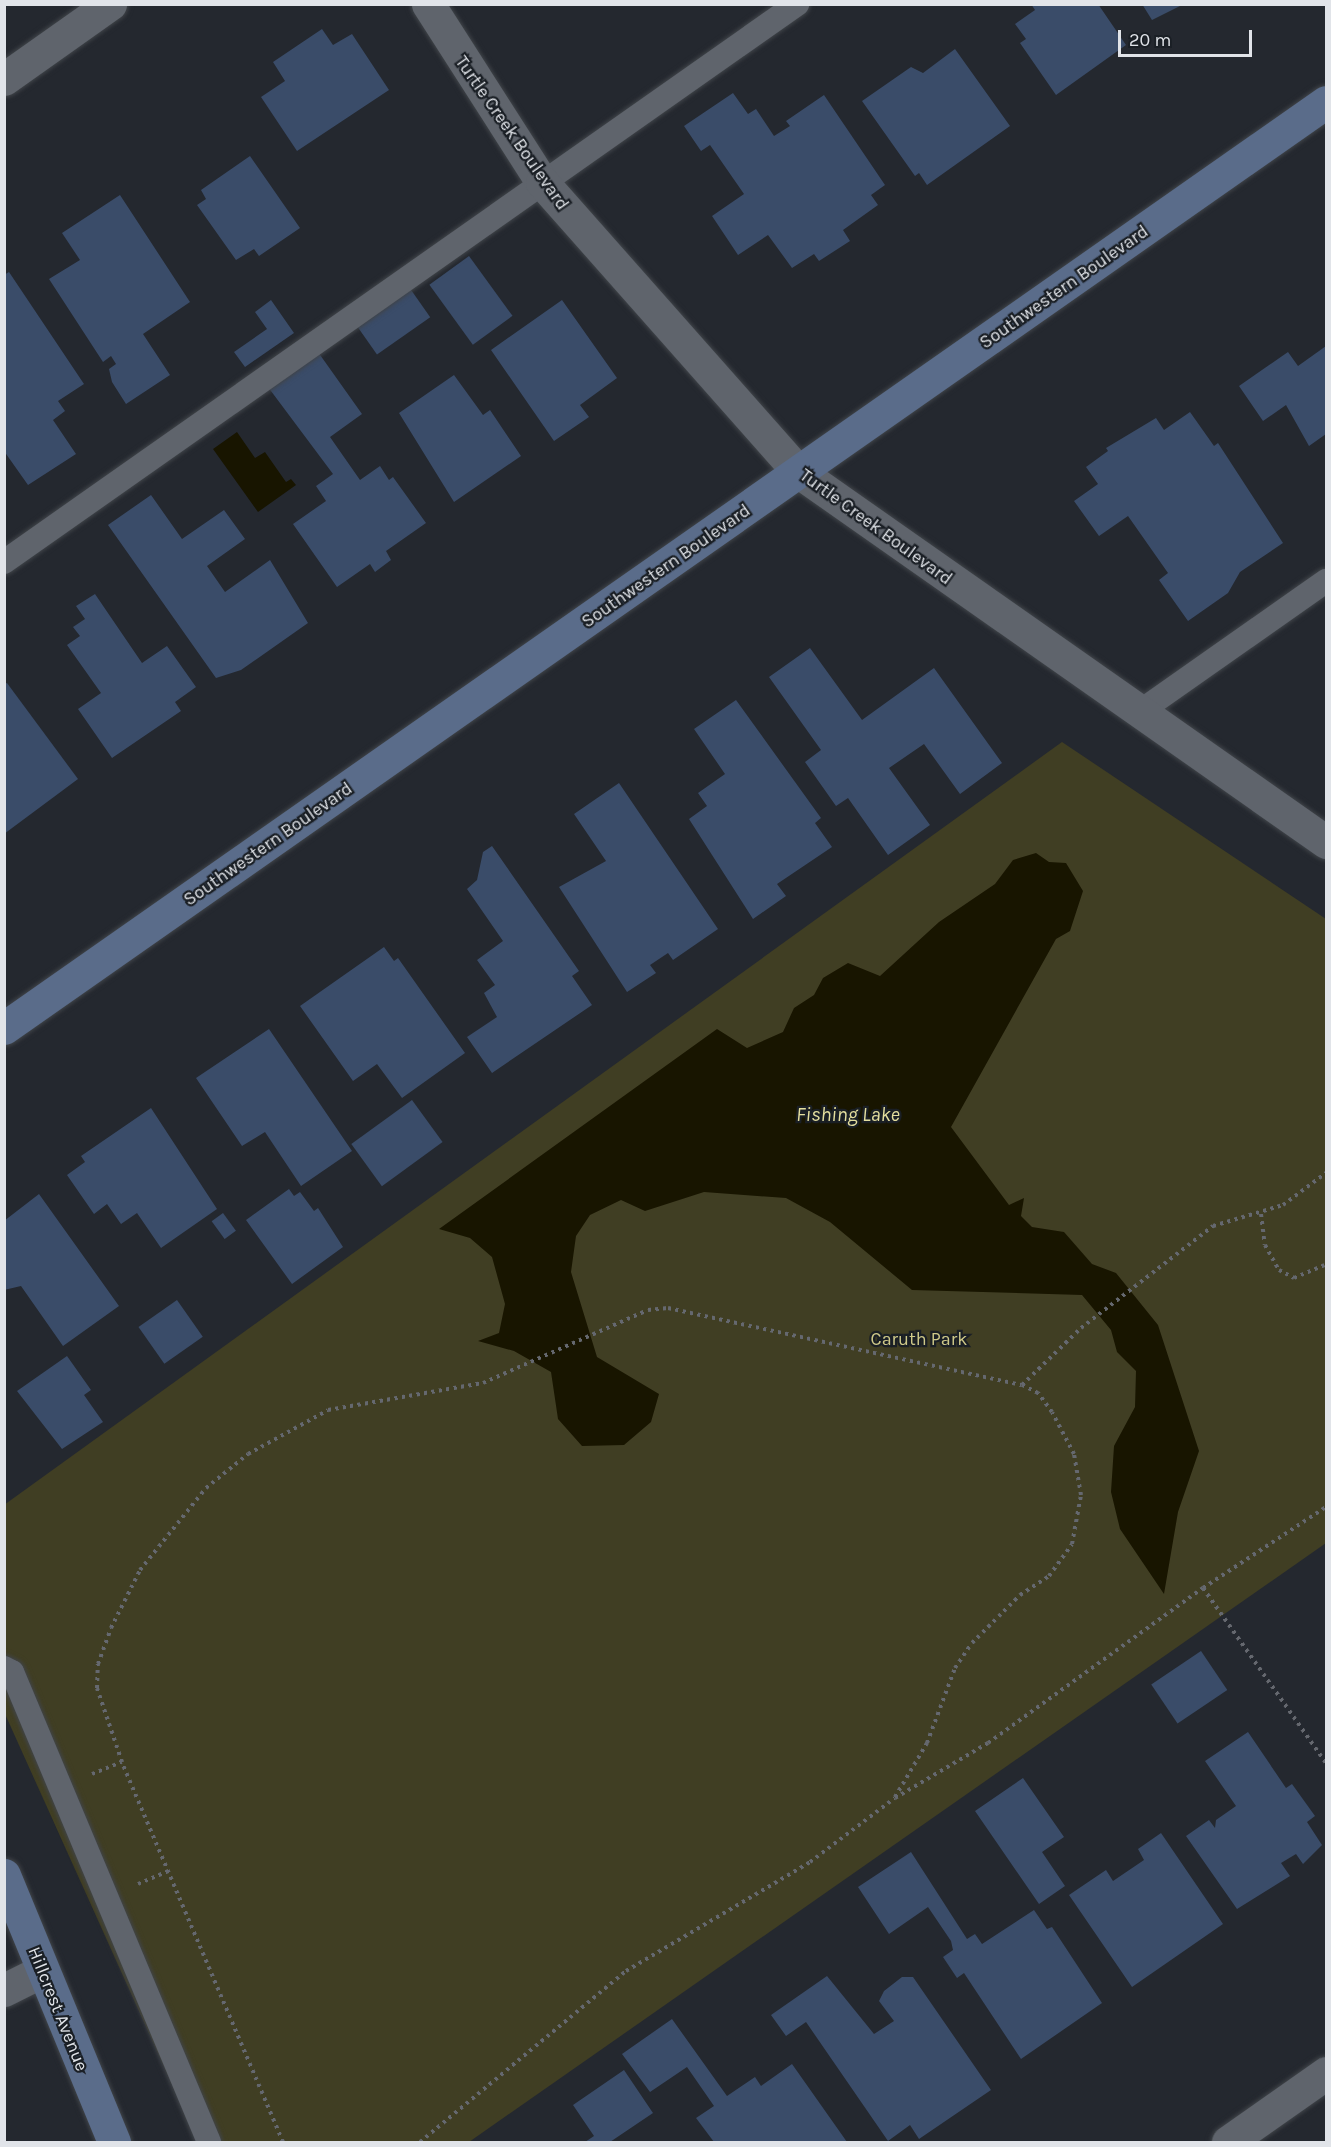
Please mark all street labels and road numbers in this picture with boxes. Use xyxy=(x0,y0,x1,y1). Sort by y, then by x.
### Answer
street label: Turtle Creek Boulevard xyxy=(451,52,573,214)
street label: Southwestern Boulevard xyxy=(975,221,1153,353)
street label: Turtle Creek Boulevard xyxy=(796,464,956,590)
street label: Southwestern Boulevard xyxy=(577,500,755,632)
street label: Southwestern Boulevard xyxy=(179,778,357,910)
street label: Hillcrest Avenue xyxy=(23,1944,93,2074)

